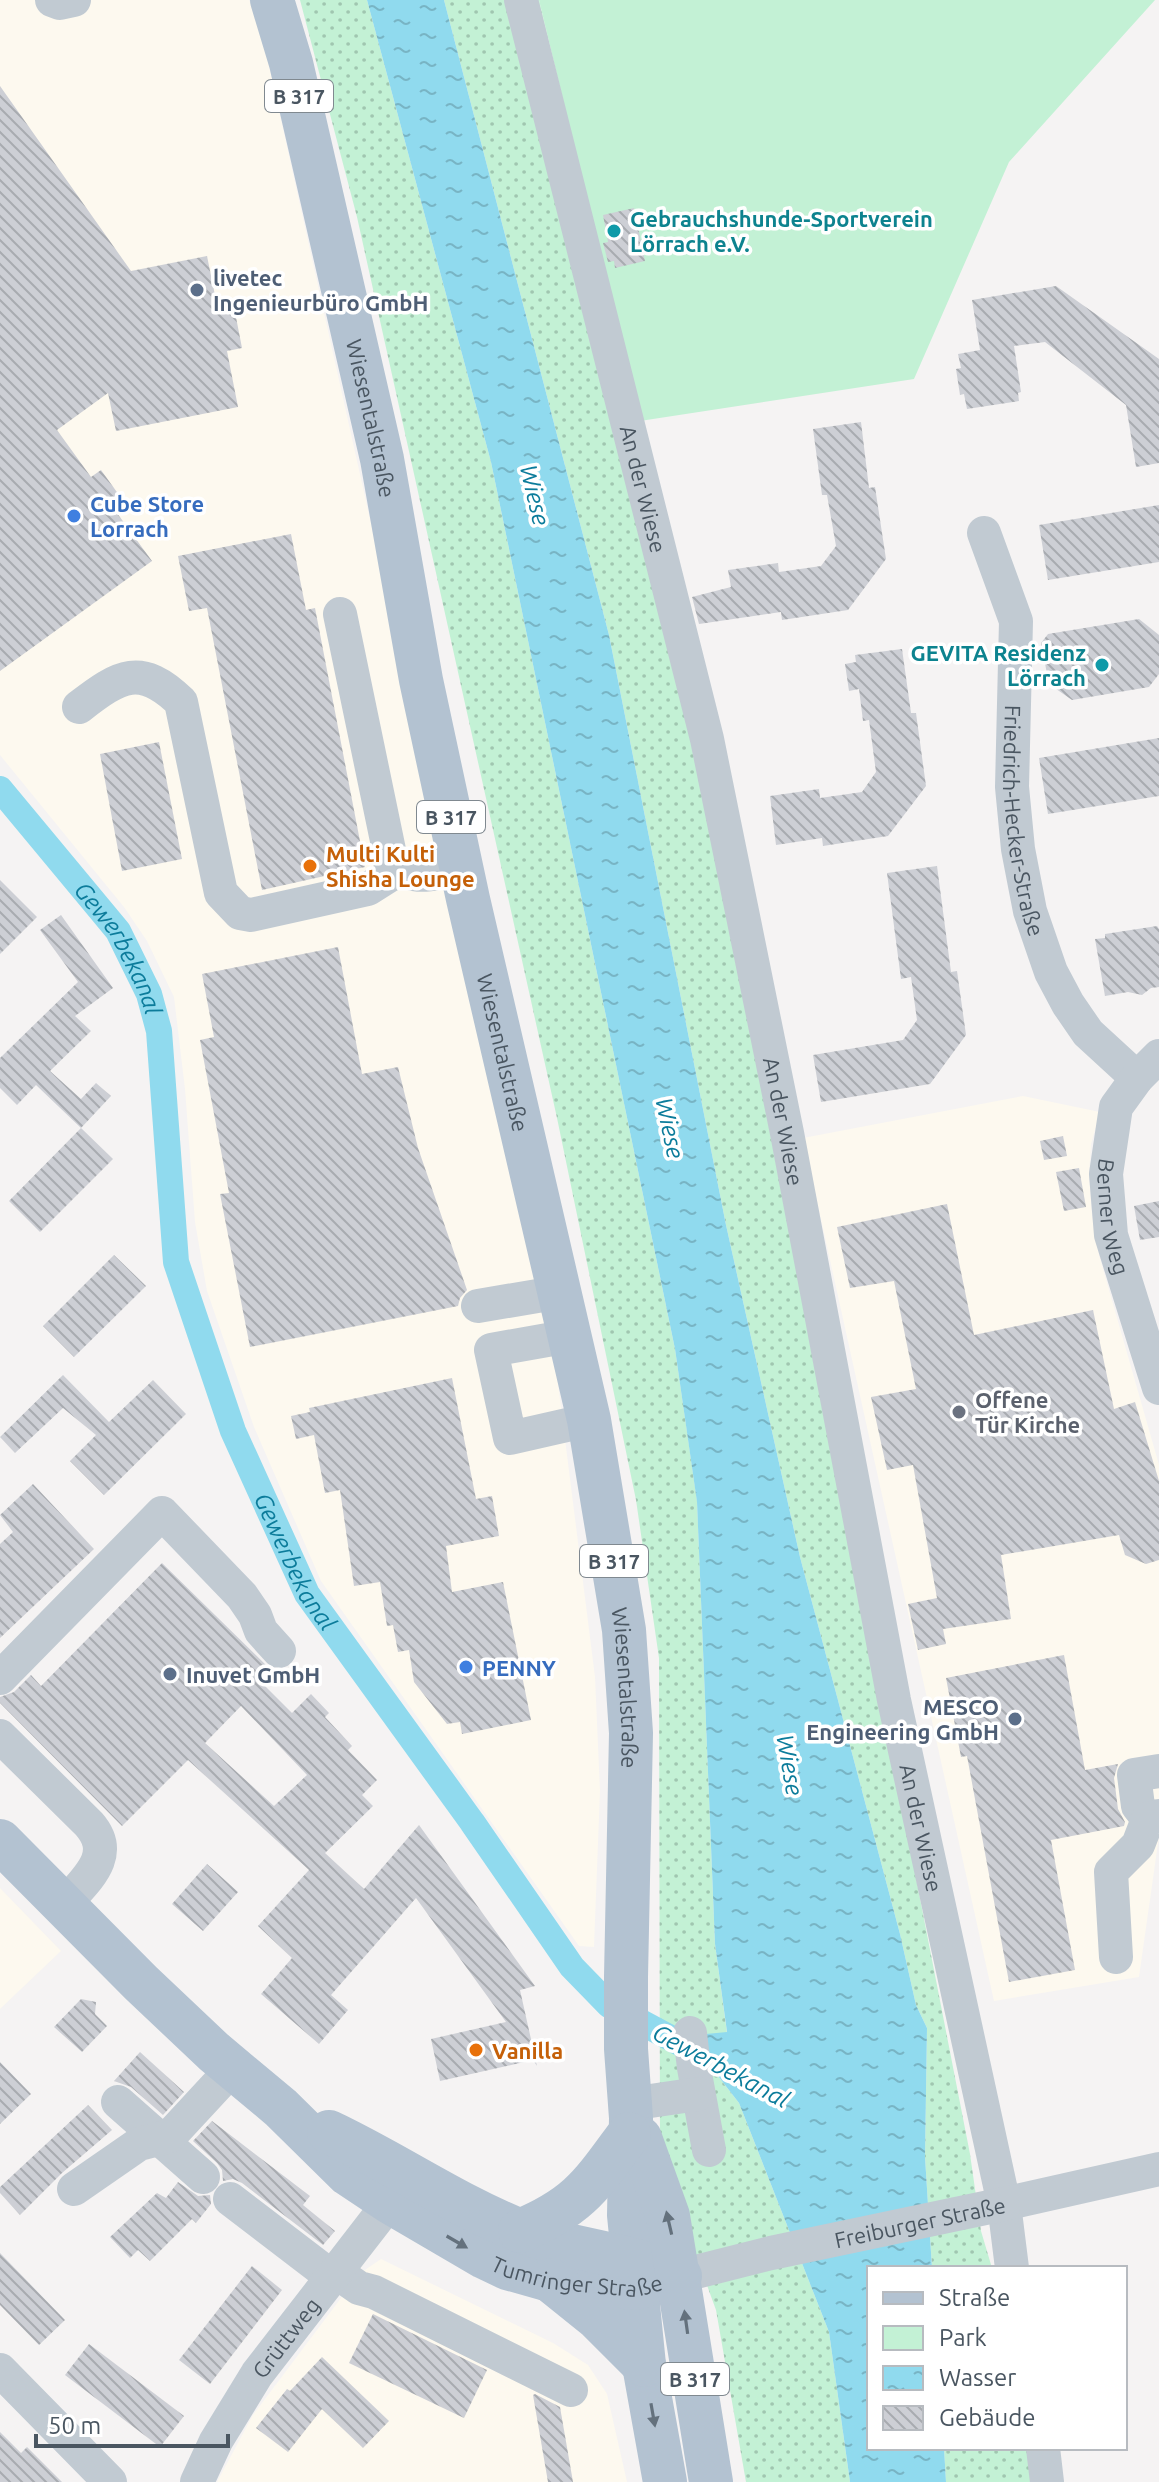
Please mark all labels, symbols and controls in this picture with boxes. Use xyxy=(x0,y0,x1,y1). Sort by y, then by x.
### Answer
road number: B 317 xyxy=(265,80,333,112)
place label: Gebrauchshunde-Sportverein Lörrach e.V. xyxy=(630,206,933,256)
marker: Gebrauchshunde-Sportverein Lörrach e.V. xyxy=(605,222,623,240)
place label: livetec Ingenieurbüro GmbH xyxy=(213,265,428,315)
marker: livetec Ingenieurbüro GmbH xyxy=(188,281,206,299)
street label: Wiesentalstraße xyxy=(342,336,401,499)
street label: An der Wiese xyxy=(616,422,672,555)
water label: Wiese xyxy=(515,462,555,528)
place label: Cube Store Lorrach xyxy=(90,491,204,541)
marker: Cube Store Lorrach xyxy=(65,507,83,525)
place label: GEVITA Residenz Lörrach xyxy=(911,640,1086,690)
marker: GEVITA Residenz Lörrach xyxy=(1093,656,1111,674)
street label: Friedrich-Hecker-Straße xyxy=(999,705,1050,939)
road number: B 317 xyxy=(417,801,485,833)
place label: Multi Kulti Shisha Lounge xyxy=(326,841,475,891)
marker: Multi Kulti Shisha Lounge xyxy=(301,857,319,875)
water label: Gewerbekanal xyxy=(69,876,167,1018)
street label: Wiesentalstraße xyxy=(473,971,534,1134)
street label: An der Wiese xyxy=(759,1055,809,1187)
water label: Wiese xyxy=(650,1095,690,1161)
street label: Berner Weg xyxy=(1093,1157,1135,1278)
place label: Offene Tür Kirche xyxy=(975,1387,1080,1437)
marker: Offene Tür Kirche xyxy=(950,1403,968,1421)
water label: Gewerbekanal xyxy=(249,1489,342,1636)
road number: B 317 xyxy=(580,1545,648,1577)
street label: Wiesentalstraße xyxy=(608,1605,644,1769)
place label: PENNY xyxy=(482,1655,556,1680)
marker: PENNY xyxy=(457,1658,475,1676)
place label: Inuvet GmbH xyxy=(186,1662,320,1687)
marker: Inuvet GmbH xyxy=(161,1665,179,1683)
place label: MESCO Engineering GmbH xyxy=(806,1694,999,1744)
marker: MESCO Engineering GmbH xyxy=(1006,1710,1024,1728)
water label: Wiese xyxy=(771,1732,809,1798)
street label: An der Wiese xyxy=(896,1762,948,1894)
water label: Gewerbekanal xyxy=(648,2019,794,2113)
place label: Vanilla xyxy=(492,2038,563,2063)
marker: Vanilla xyxy=(467,2041,485,2059)
street label: Freiburger Straße xyxy=(832,2192,1008,2252)
one-way arrow xyxy=(662,2210,675,2235)
one-way arrow xyxy=(446,2234,468,2248)
street label: Tumringer Straße xyxy=(488,2250,665,2301)
legend xyxy=(867,2266,1127,2450)
text: Straße xyxy=(939,2284,1010,2311)
street label: Grüttweg xyxy=(246,2292,324,2383)
one-way arrow xyxy=(679,2309,692,2334)
text: Park xyxy=(939,2324,987,2351)
road number: B 317 xyxy=(661,2363,729,2395)
text: Wasser xyxy=(939,2364,1016,2391)
scale bar xyxy=(36,2398,228,2448)
one-way arrow xyxy=(648,2403,660,2428)
text: Gebäude xyxy=(939,2404,1036,2431)
text: 50 m xyxy=(48,2412,101,2439)

